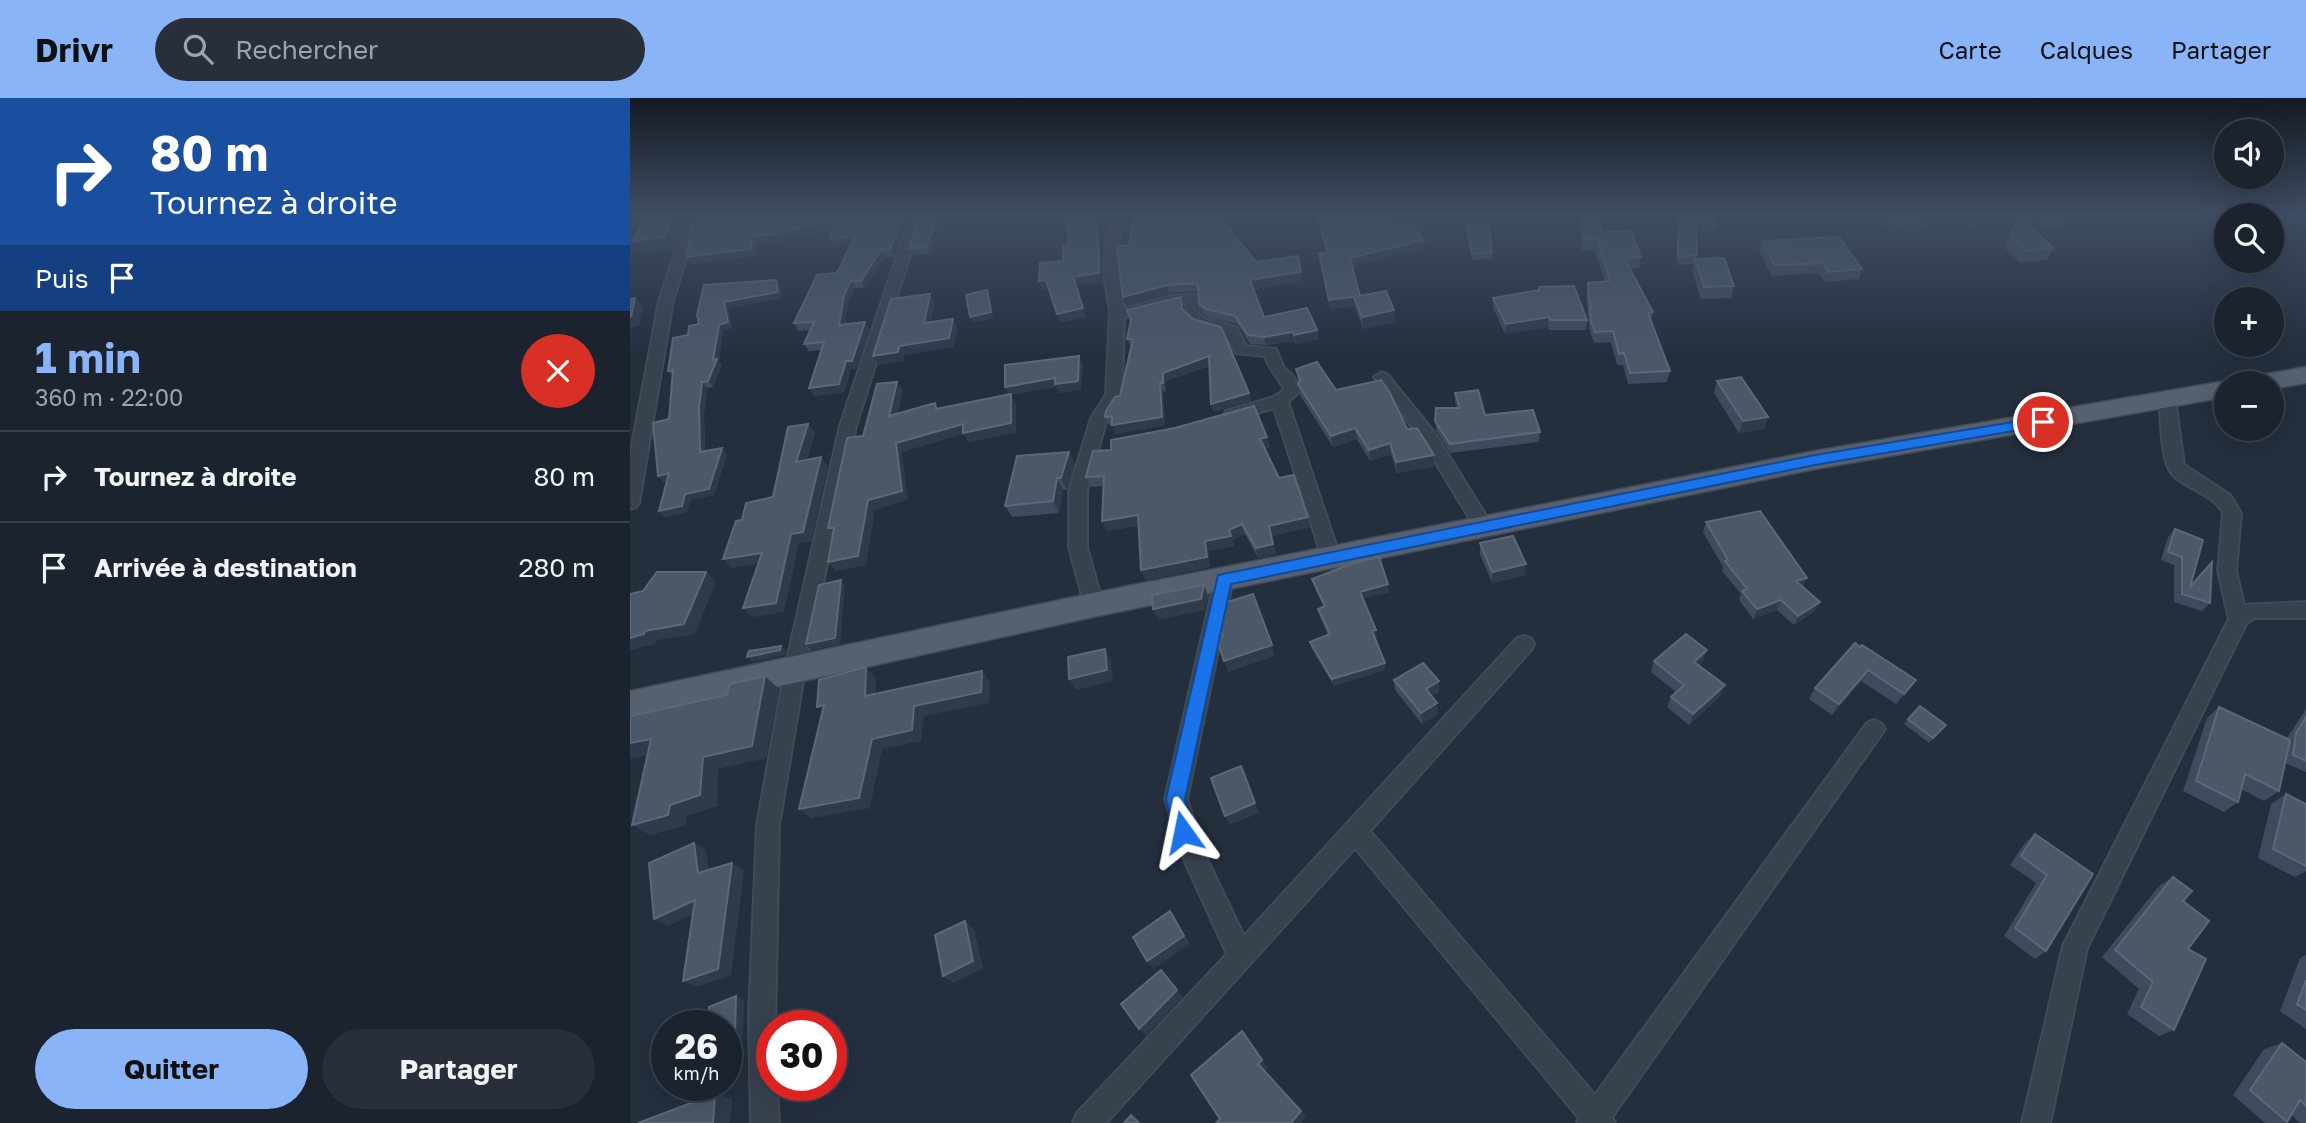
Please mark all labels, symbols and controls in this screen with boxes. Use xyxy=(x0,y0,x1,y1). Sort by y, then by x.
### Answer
search box xyxy=(155,18,645,81)
text: Drivr xyxy=(35,30,113,69)
icon: search xyxy=(179,30,217,68)
text: Rechercher xyxy=(235,34,378,65)
text: Carte xyxy=(1938,35,2002,64)
text: Calques xyxy=(2040,35,2133,64)
text: Partager xyxy=(2171,35,2271,64)
map controls xyxy=(2214,119,2284,441)
button: sound xyxy=(2214,119,2284,189)
text: 80 m xyxy=(150,123,268,182)
icon: right xyxy=(35,126,126,217)
text: Tournez à droite xyxy=(150,183,398,221)
button: search xyxy=(2214,203,2284,273)
icon: arrive xyxy=(103,259,141,297)
text: Puis xyxy=(35,263,89,294)
button: + xyxy=(2214,287,2284,357)
text: 1 min xyxy=(35,332,141,382)
button: close xyxy=(521,334,595,408)
button: − xyxy=(2214,371,2284,441)
text: 360 m · 22:00 xyxy=(35,383,183,411)
pin xyxy=(2013,392,2073,452)
icon: arrive xyxy=(2024,403,2062,441)
icon: right xyxy=(35,458,73,496)
text: Tournez à droite xyxy=(94,461,297,492)
text: 80 m xyxy=(534,461,595,492)
icon: arrive xyxy=(35,549,73,587)
text: Arrivée à destination xyxy=(94,552,357,583)
text: 280 m xyxy=(518,552,595,583)
position arrow xyxy=(1146,795,1220,869)
speed limit sign: 30 xyxy=(756,1010,847,1101)
text: 26 xyxy=(675,1025,718,1067)
button: Quitter xyxy=(35,1029,308,1109)
button: Partager xyxy=(322,1029,595,1109)
text: km/h xyxy=(674,1062,719,1084)

